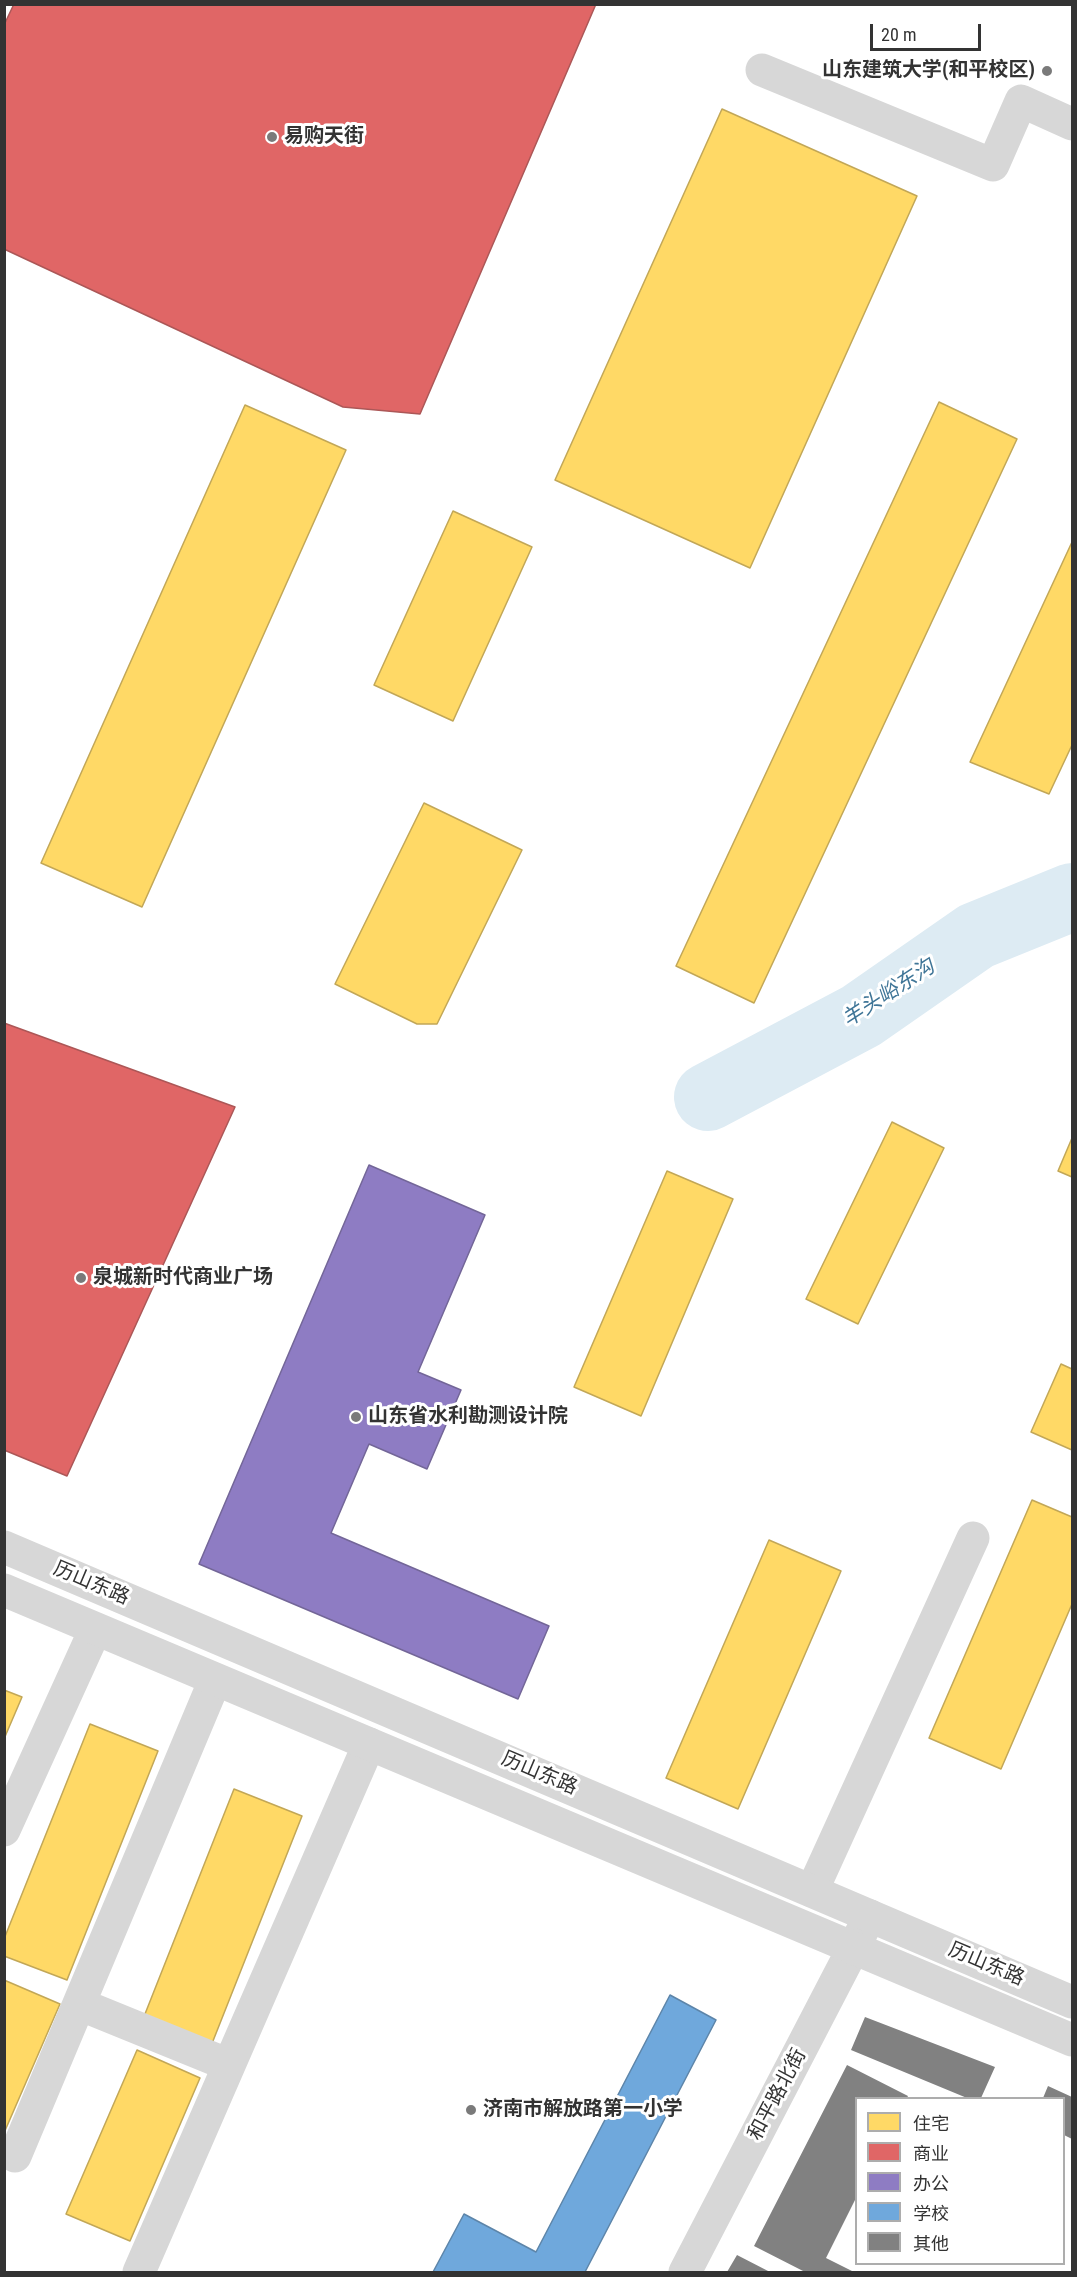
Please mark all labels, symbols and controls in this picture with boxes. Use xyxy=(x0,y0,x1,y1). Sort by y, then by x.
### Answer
scale bar xyxy=(873,12,984,50)
text: 20 m xyxy=(881,24,916,45)
place label: 山东建筑大学(和平校区) xyxy=(822,59,1035,83)
marker: 山东建筑大学(和平校区) xyxy=(1040,64,1054,78)
place label: 易购天街 xyxy=(284,125,364,149)
marker: 易购天街 xyxy=(265,130,279,144)
water label: 羊头峪东沟 xyxy=(838,955,940,1033)
place label: 泉城新时代商业广场 xyxy=(93,1266,273,1290)
marker: 泉城新时代商业广场 xyxy=(74,1271,88,1285)
place label: 山东省水利勘测设计院 xyxy=(368,1405,568,1429)
marker: 山东省水利勘测设计院 xyxy=(349,1410,363,1424)
street label: 历山东路 xyxy=(49,1557,133,1611)
street label: 历山东路 xyxy=(497,1747,581,1801)
street label: 历山东路 xyxy=(944,1938,1028,1992)
street label: 和平路北街 xyxy=(744,2045,812,2145)
legend xyxy=(855,2097,1065,2265)
place label: 济南市解放路第一小学 xyxy=(483,2098,683,2122)
marker: 济南市解放路第一小学 xyxy=(464,2103,478,2117)
text: 住宅 xyxy=(913,2113,949,2134)
text: 商业 xyxy=(913,2143,949,2164)
text: 办公 xyxy=(913,2173,949,2194)
text: 学校 xyxy=(913,2203,949,2224)
text: 其他 xyxy=(913,2233,949,2254)

